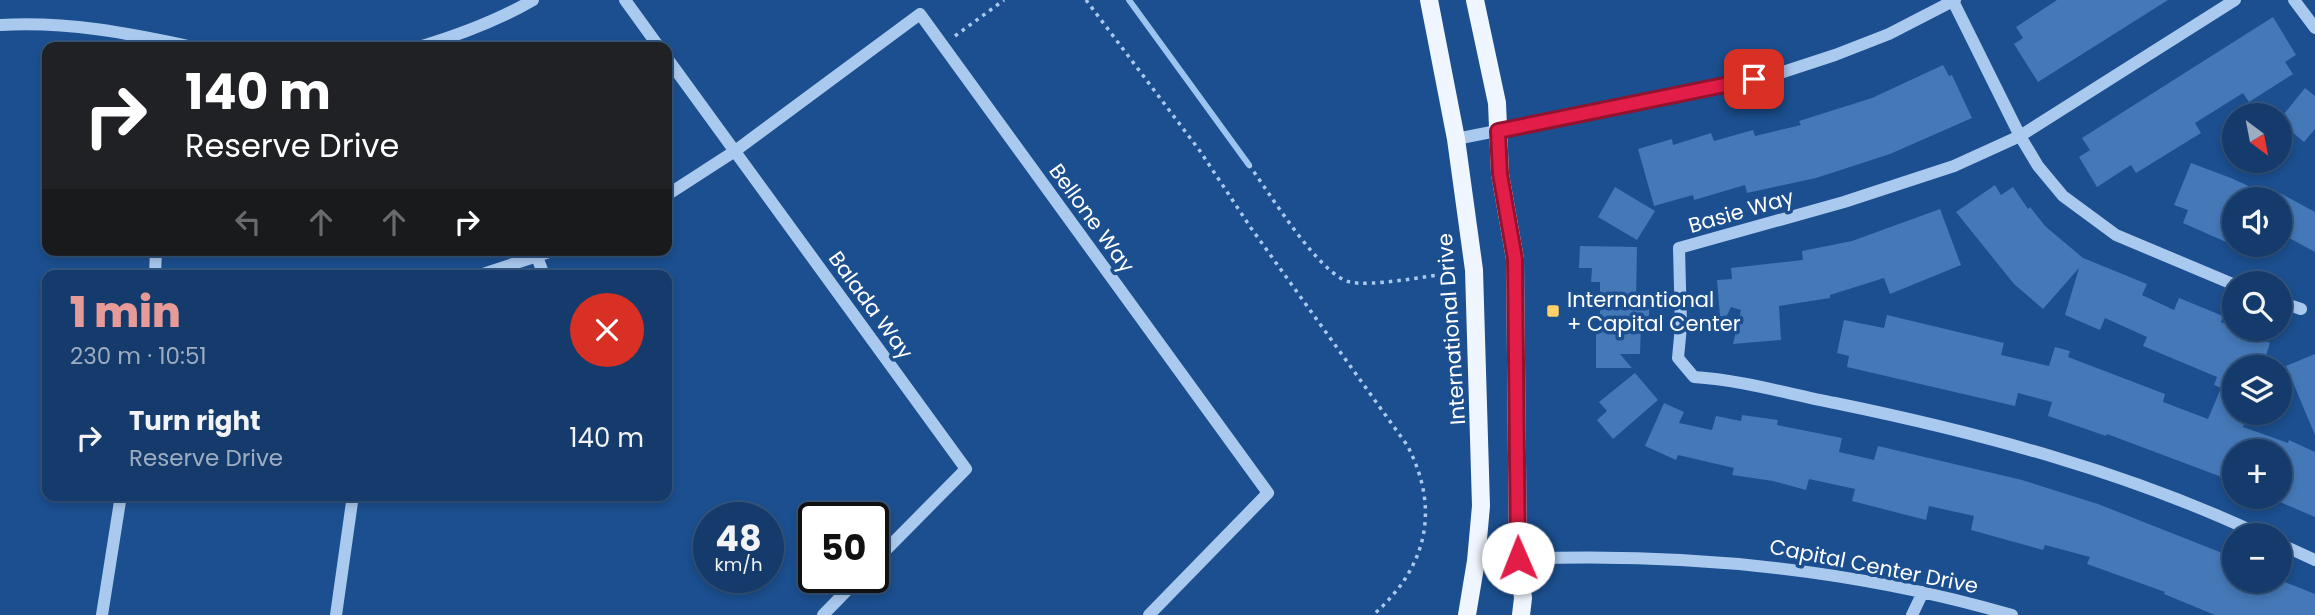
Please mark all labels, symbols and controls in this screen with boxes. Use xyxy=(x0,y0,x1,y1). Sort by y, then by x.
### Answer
pin xyxy=(1724,49,1784,109)
text: 140 m xyxy=(185,58,331,126)
icon: arrive xyxy=(1735,60,1773,98)
icon: right xyxy=(70,70,161,161)
north arrow xyxy=(2222,103,2292,173)
map controls xyxy=(2222,103,2292,593)
text: Reserve Drive xyxy=(185,123,399,168)
street label: Bellone Way xyxy=(1043,158,1142,279)
street label: Basie Way xyxy=(1685,182,1797,240)
button: sound xyxy=(2222,187,2292,257)
icon: left xyxy=(229,203,267,241)
icon: ahead xyxy=(302,203,340,241)
icon: ahead xyxy=(375,203,413,241)
icon: right xyxy=(448,203,486,241)
street label: International Drive xyxy=(1430,232,1472,426)
street label: Balada Way xyxy=(822,245,920,365)
button: search xyxy=(2222,271,2292,341)
text: 1 min xyxy=(70,283,181,342)
place label: Internantional + Capital Center xyxy=(1567,285,1741,338)
button: close xyxy=(570,293,644,367)
marker: Internantional + Capital Center xyxy=(1545,303,1561,319)
text: 230 m · 10:51 xyxy=(70,340,207,372)
button: layers xyxy=(2222,355,2292,425)
text: Turn right xyxy=(129,403,261,439)
icon: right xyxy=(70,419,108,457)
text: 140 m xyxy=(569,420,644,456)
button: + xyxy=(2222,439,2292,509)
text: Reserve Drive xyxy=(129,442,283,474)
speed limit sign: 50 xyxy=(798,502,889,593)
text: 48 xyxy=(715,514,762,563)
position arrow xyxy=(1481,521,1555,595)
button: − xyxy=(2222,523,2292,593)
street label: Capital Center Drive xyxy=(1767,532,1981,600)
text: km/h xyxy=(715,552,762,577)

